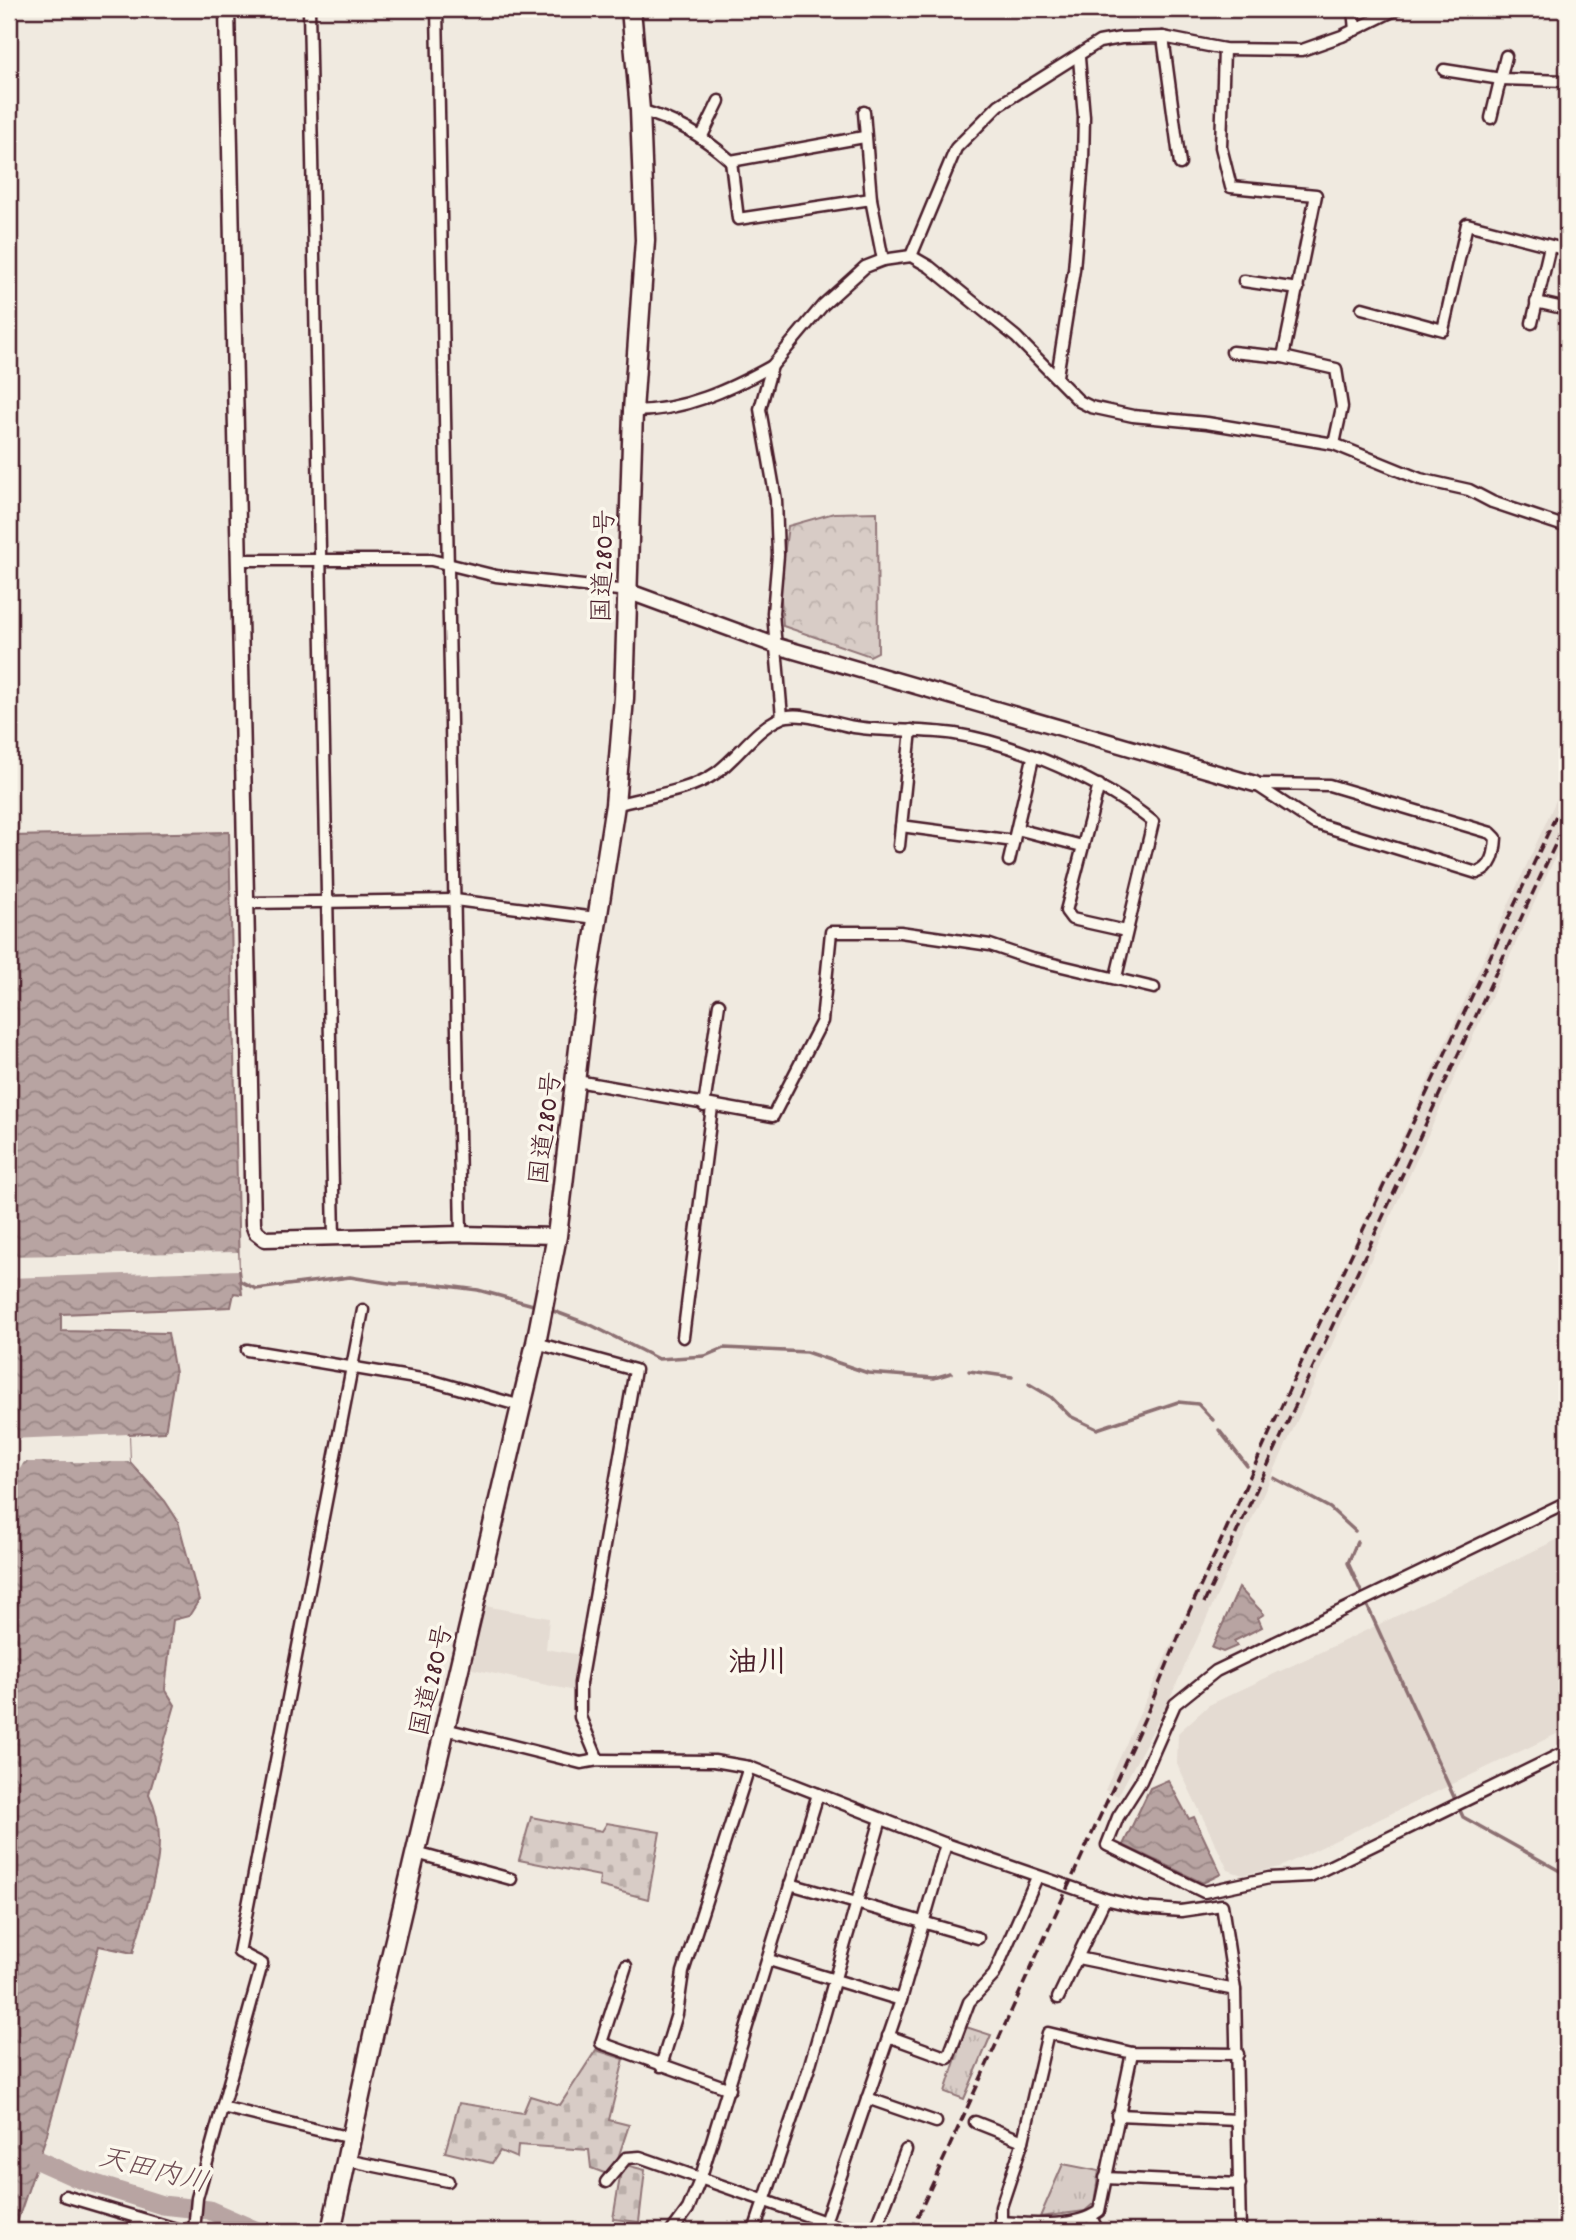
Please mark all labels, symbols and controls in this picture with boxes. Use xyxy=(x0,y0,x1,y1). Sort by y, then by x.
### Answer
street label: 国道280号 xyxy=(585,509,626,624)
street label: 国道280号 xyxy=(522,1070,573,1187)
street label: 国道280号 xyxy=(403,1621,464,1740)
district label: 油川 xyxy=(728,1644,788,1687)
water label: 天田内川 xyxy=(94,2140,212,2206)

